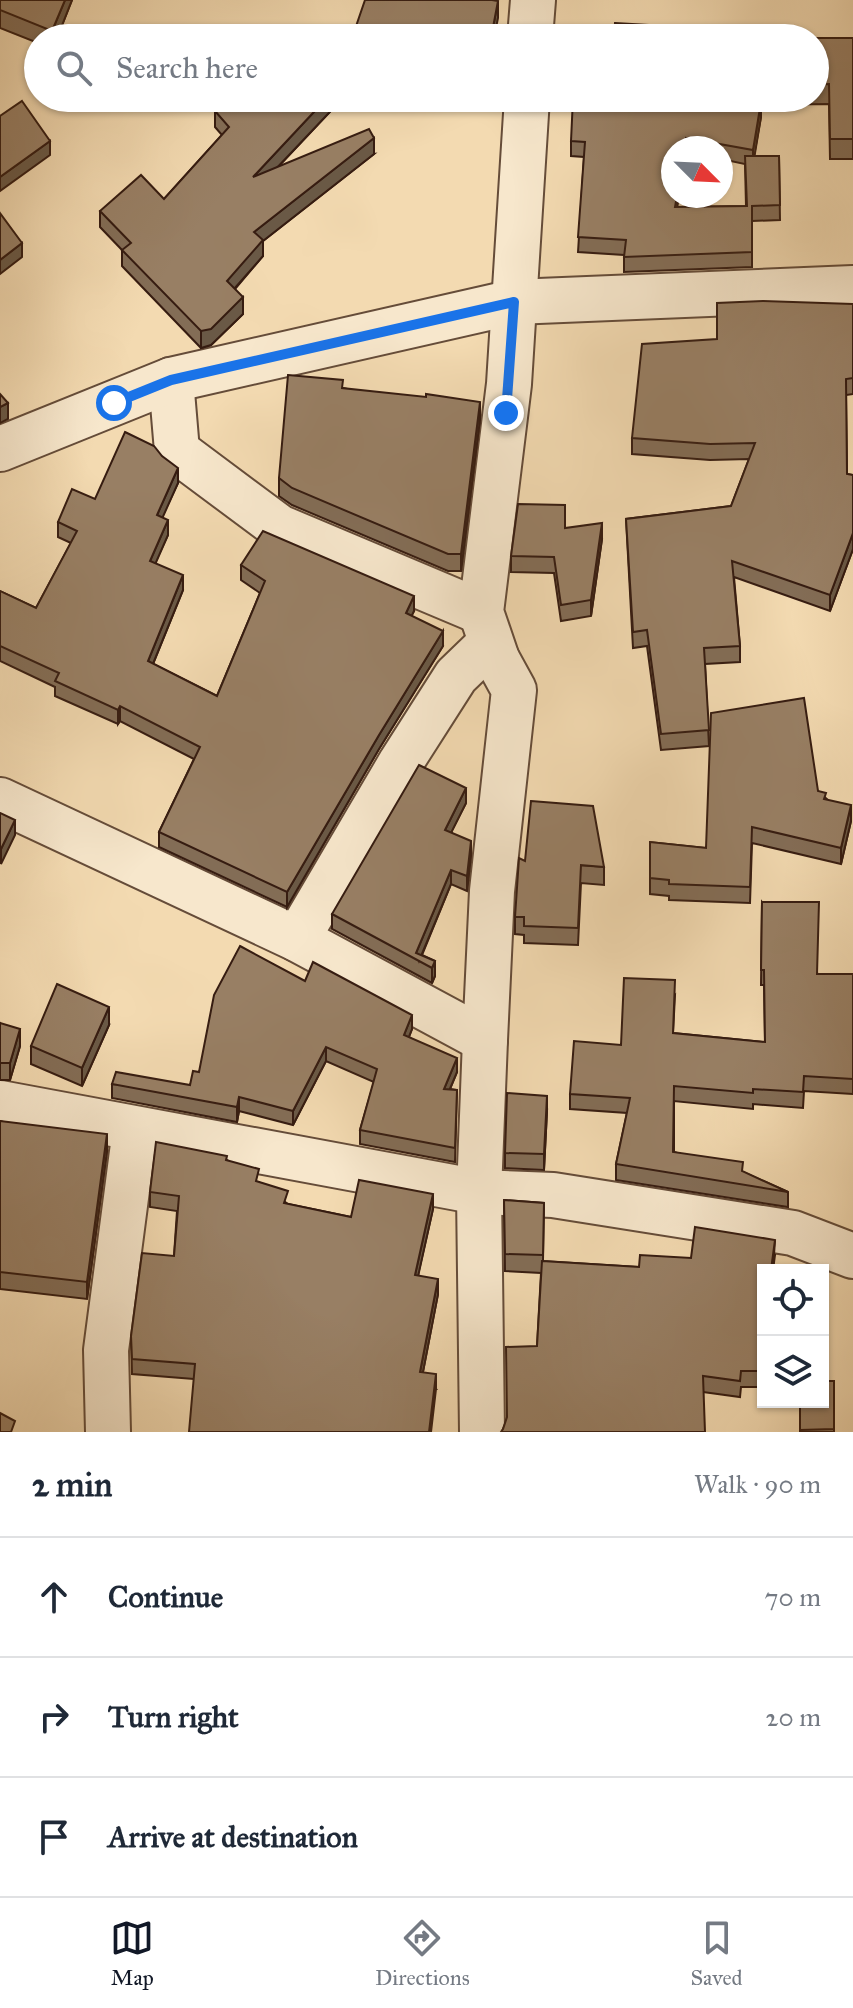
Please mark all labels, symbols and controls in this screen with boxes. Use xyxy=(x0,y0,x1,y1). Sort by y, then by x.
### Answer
search box xyxy=(24,24,829,112)
icon: search xyxy=(52,46,96,90)
text: Search here xyxy=(116,50,258,86)
north arrow xyxy=(661,136,733,208)
route start xyxy=(96,385,132,421)
route end xyxy=(488,395,524,431)
map controls xyxy=(757,1264,829,1408)
button: locate xyxy=(757,1264,829,1336)
button: layers xyxy=(757,1336,829,1408)
text: 2 min xyxy=(32,1464,112,1505)
text: Walk · 90 m xyxy=(694,1468,821,1500)
icon: ahead xyxy=(32,1575,76,1619)
text: Continue xyxy=(108,1579,223,1615)
text: 70 m xyxy=(765,1581,821,1613)
icon: right xyxy=(32,1695,76,1739)
text: Turn right xyxy=(108,1699,239,1735)
text: 20 m xyxy=(766,1701,821,1733)
icon: arrive xyxy=(32,1815,76,1859)
text: Arrive at destination xyxy=(108,1819,358,1855)
tab: Map xyxy=(110,1916,154,1991)
tab: Directions xyxy=(375,1916,470,1991)
tab: Saved xyxy=(690,1916,743,1991)

